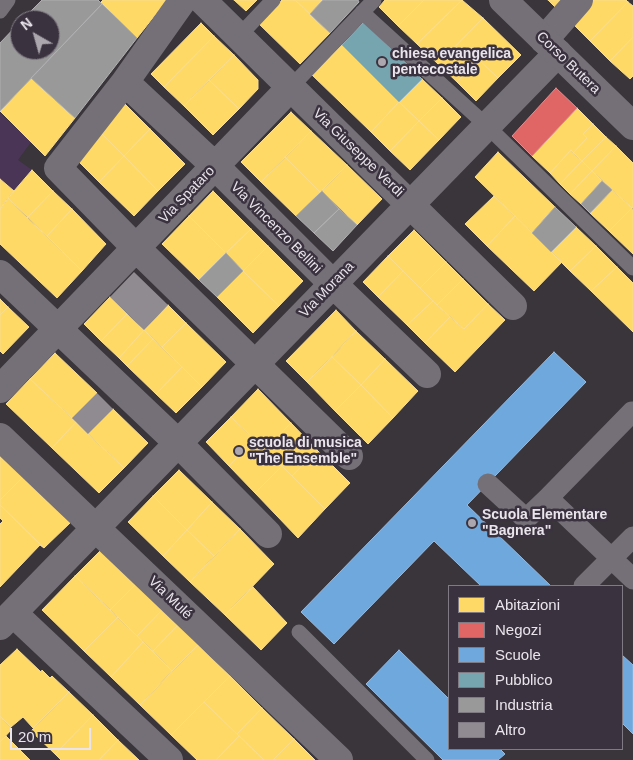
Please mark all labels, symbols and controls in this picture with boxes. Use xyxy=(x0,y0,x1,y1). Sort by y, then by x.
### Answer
north arrow xyxy=(10,10,60,60)
text: N xyxy=(17,15,35,33)
street label: Corso Butera xyxy=(532,28,604,98)
place label: chiesa evangelica pentecostale xyxy=(392,46,511,78)
marker: chiesa evangelica pentecostale xyxy=(376,56,388,68)
street label: Via Giuseppe Verdi xyxy=(309,105,407,201)
street label: Via Spataro xyxy=(156,163,218,227)
street label: Via Vincenzo Bellini xyxy=(227,179,325,277)
street label: Via Morana xyxy=(296,259,358,321)
place label: scuola di musica "The Ensemble" xyxy=(249,435,362,468)
marker: scuola di musica "The Ensemble" xyxy=(233,445,245,457)
place label: Scuola Elementare "Bagnera" xyxy=(482,507,607,540)
marker: Scuola Elementare "Bagnera" xyxy=(466,517,478,529)
street label: Via Mulé xyxy=(145,573,195,623)
legend xyxy=(448,585,623,750)
text: Abitazioni xyxy=(495,596,560,613)
text: Negozi xyxy=(495,621,542,638)
text: Scuole xyxy=(495,646,541,663)
text: Pubblico xyxy=(495,671,553,688)
text: Industria xyxy=(495,696,553,713)
scale bar xyxy=(12,718,94,750)
text: Altro xyxy=(495,721,526,738)
text: 20 m xyxy=(18,728,51,745)

